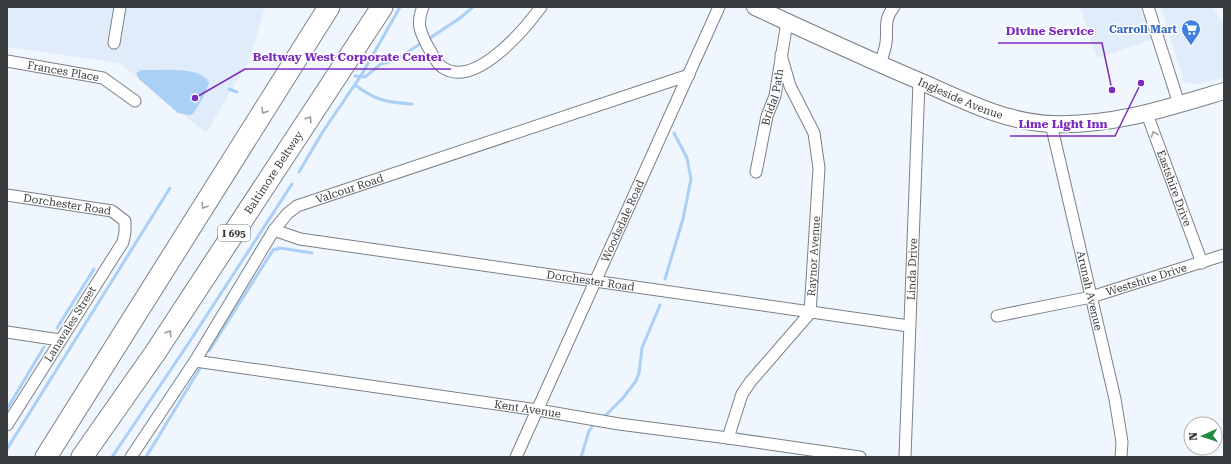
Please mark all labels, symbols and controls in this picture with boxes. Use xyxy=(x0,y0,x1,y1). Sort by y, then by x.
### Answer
supermarket icon: Carroll Mart xyxy=(1180,18,1202,46)
callout: Divine Service xyxy=(998,19,1102,43)
place label: Carroll Mart xyxy=(1109,23,1178,36)
text: Divine Service xyxy=(1006,24,1094,38)
callout: Beltway West Corporate Center xyxy=(245,45,451,69)
text: Beltway West Corporate Center xyxy=(253,50,444,64)
street label: Frances Place xyxy=(26,59,100,84)
street label: Bridal Path xyxy=(759,68,786,126)
street label: Ingleside Avenue xyxy=(916,75,1005,122)
one-way arrow xyxy=(261,107,268,114)
callout: Lime Light Inn xyxy=(1010,112,1115,136)
one-way arrow xyxy=(304,116,312,123)
text: Lime Light Inn xyxy=(1018,117,1108,131)
street label: Baltimore Beltway xyxy=(242,128,306,217)
one-way arrow xyxy=(1151,131,1159,138)
street label: Eastshire Drive xyxy=(1154,148,1194,228)
street label: Valcour Road xyxy=(314,172,385,206)
street label: Woodsdale Road xyxy=(599,178,647,264)
street label: Dorchester Road xyxy=(22,192,112,218)
one-way arrow xyxy=(202,202,209,209)
street label: Raynor Avenue xyxy=(805,216,823,297)
road number: I 695 xyxy=(218,225,250,241)
street label: Linda Drive xyxy=(905,238,920,300)
street label: Arunah Avenue xyxy=(1074,249,1105,332)
street label: Westshire Drive xyxy=(1105,261,1189,299)
street label: Dorchester Road xyxy=(546,268,635,294)
street label: Lanavales Street xyxy=(42,284,99,365)
one-way arrow xyxy=(164,330,171,337)
street label: Kent Avenue xyxy=(493,398,562,421)
north arrow xyxy=(1183,416,1223,456)
text: N xyxy=(1187,431,1200,441)

